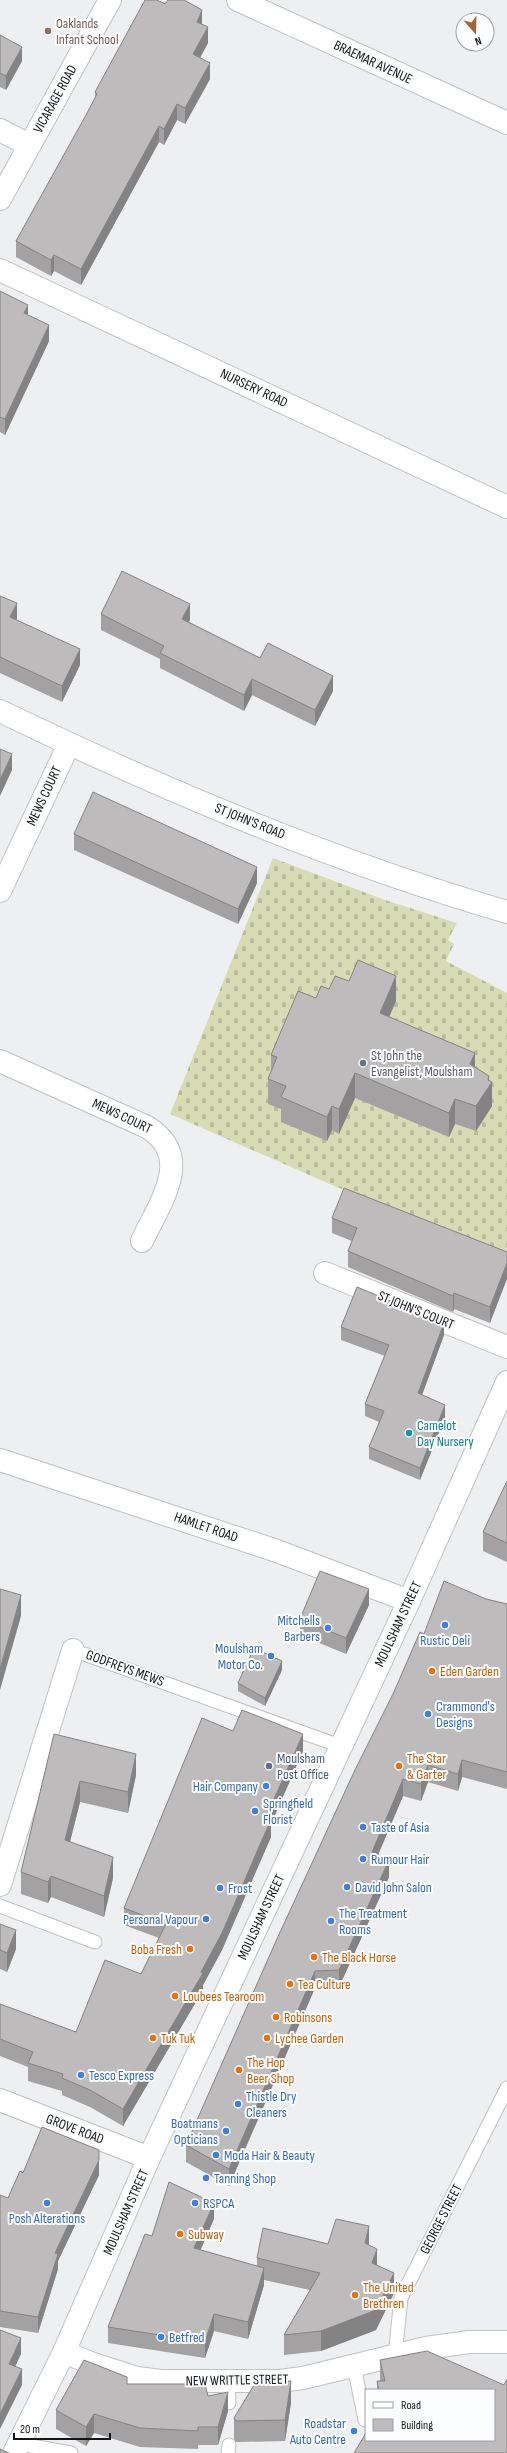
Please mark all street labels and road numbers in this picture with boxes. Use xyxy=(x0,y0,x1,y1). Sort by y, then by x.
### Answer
street label: BRAEMAR AVENUE xyxy=(331,36,415,88)
street label: VICARAGE ROAD xyxy=(29,62,81,136)
street label: NURSERY ROAD xyxy=(217,365,291,411)
street label: MEWS COURT xyxy=(23,763,65,829)
street label: ST JOHN'S ROAD xyxy=(212,799,288,843)
street label: MEWS COURT xyxy=(89,1095,155,1137)
street label: ST JOHN'S COURT xyxy=(375,1287,457,1333)
street label: HAMLET ROAD xyxy=(172,1508,240,1546)
street label: MOULSHAM STREET xyxy=(371,1578,425,1669)
street label: GODFREYS MEWS xyxy=(84,1646,166,1690)
street label: MOULSHAM STREET xyxy=(234,1871,288,1962)
street label: GROVE ROAD xyxy=(44,2110,106,2148)
street label: MOULSHAM STREET xyxy=(99,2166,153,2258)
street label: GEORGE STREET xyxy=(416,2181,466,2257)
street label: NEW WRITTLE STREET xyxy=(186,2371,289,2389)

